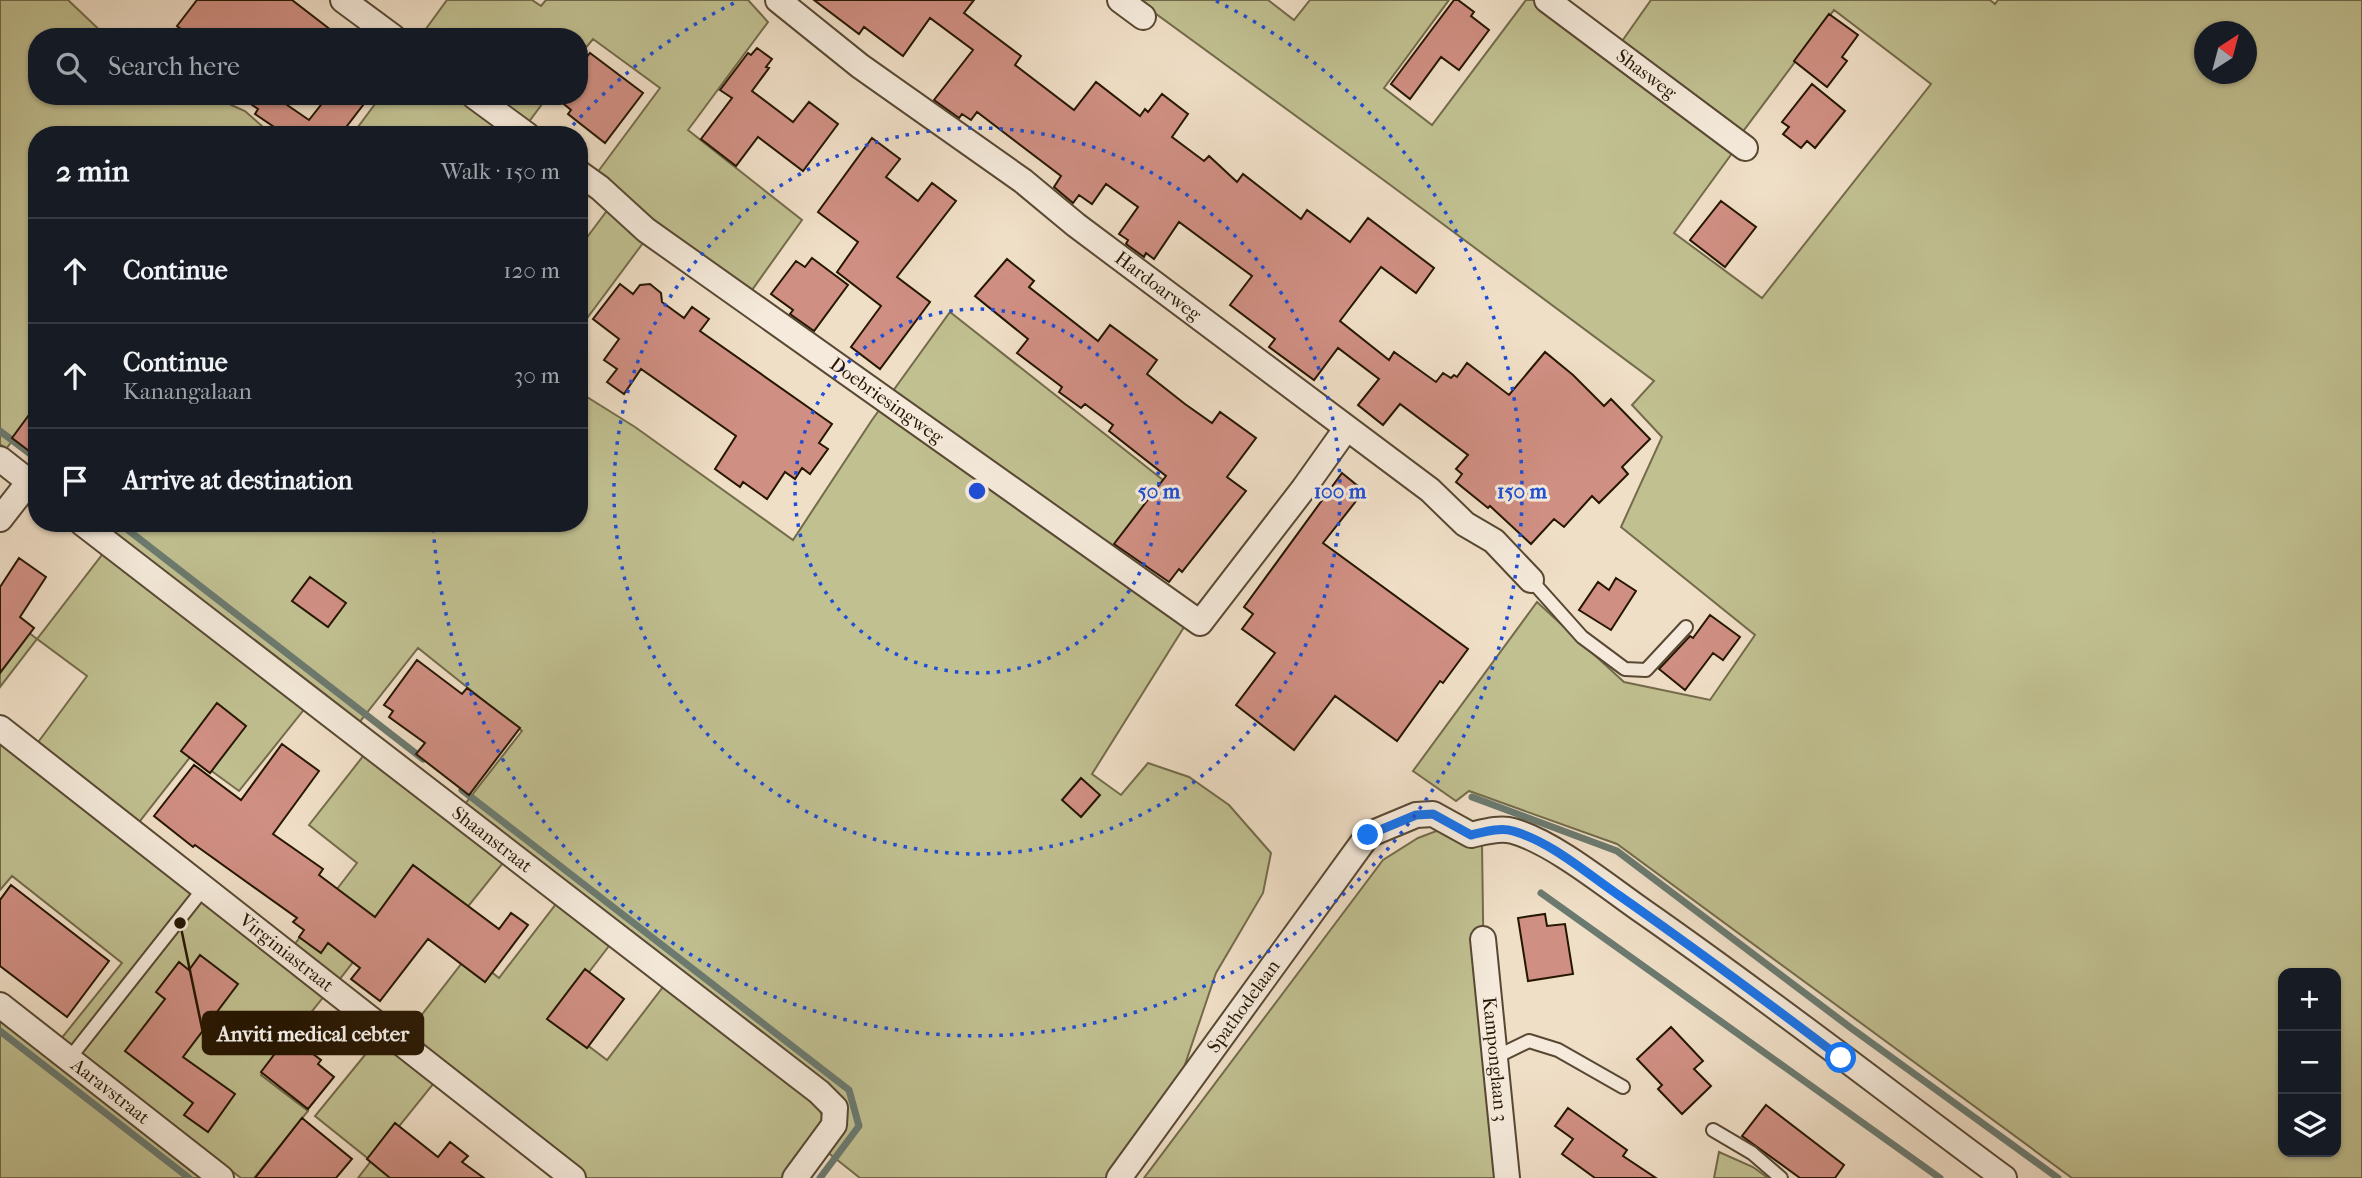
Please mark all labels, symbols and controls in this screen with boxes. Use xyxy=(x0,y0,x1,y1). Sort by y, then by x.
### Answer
north arrow xyxy=(2194,21,2257,84)
search box xyxy=(28,28,588,105)
street label: Shasweg xyxy=(1612,45,1681,104)
icon: search xyxy=(52,48,90,86)
text: Search here xyxy=(108,51,240,82)
text: 2 min xyxy=(56,154,129,189)
text: Walk · 150 m xyxy=(441,158,560,185)
street label: Hardoarweg xyxy=(1111,247,1206,326)
icon: ahead xyxy=(56,252,94,290)
text: Continue xyxy=(123,255,228,286)
text: 120 m xyxy=(503,257,560,284)
text: Continue xyxy=(123,347,228,378)
street label: Doebriesingweg xyxy=(826,353,948,449)
icon: ahead xyxy=(56,357,94,395)
text: 30 m xyxy=(514,362,560,389)
text: Kanangalaan xyxy=(123,378,252,405)
icon: arrive xyxy=(56,462,94,500)
text: Arrive at destination xyxy=(123,465,353,496)
centre of rings xyxy=(965,479,989,503)
text: 50 m xyxy=(1138,479,1181,503)
text: 100 m xyxy=(1314,479,1367,503)
text: 150 m xyxy=(1497,479,1548,503)
street label: Shaanstraat xyxy=(448,802,537,878)
route end xyxy=(1352,819,1383,850)
street label: Virginiastraat xyxy=(234,908,338,997)
street label: Spathodelaan xyxy=(1202,956,1285,1057)
map controls xyxy=(2278,968,2341,1157)
button: + xyxy=(2278,968,2341,1031)
street label: Kamponglaan 3 xyxy=(1478,996,1512,1123)
callout: Anviti medical cebter xyxy=(203,1012,423,1054)
text: Anviti medical cebter xyxy=(215,1022,410,1046)
button: − xyxy=(2278,1031,2341,1094)
route start xyxy=(1825,1042,1856,1073)
street label: Aaravstraat xyxy=(66,1053,154,1129)
button: layers xyxy=(2278,1094,2341,1157)

